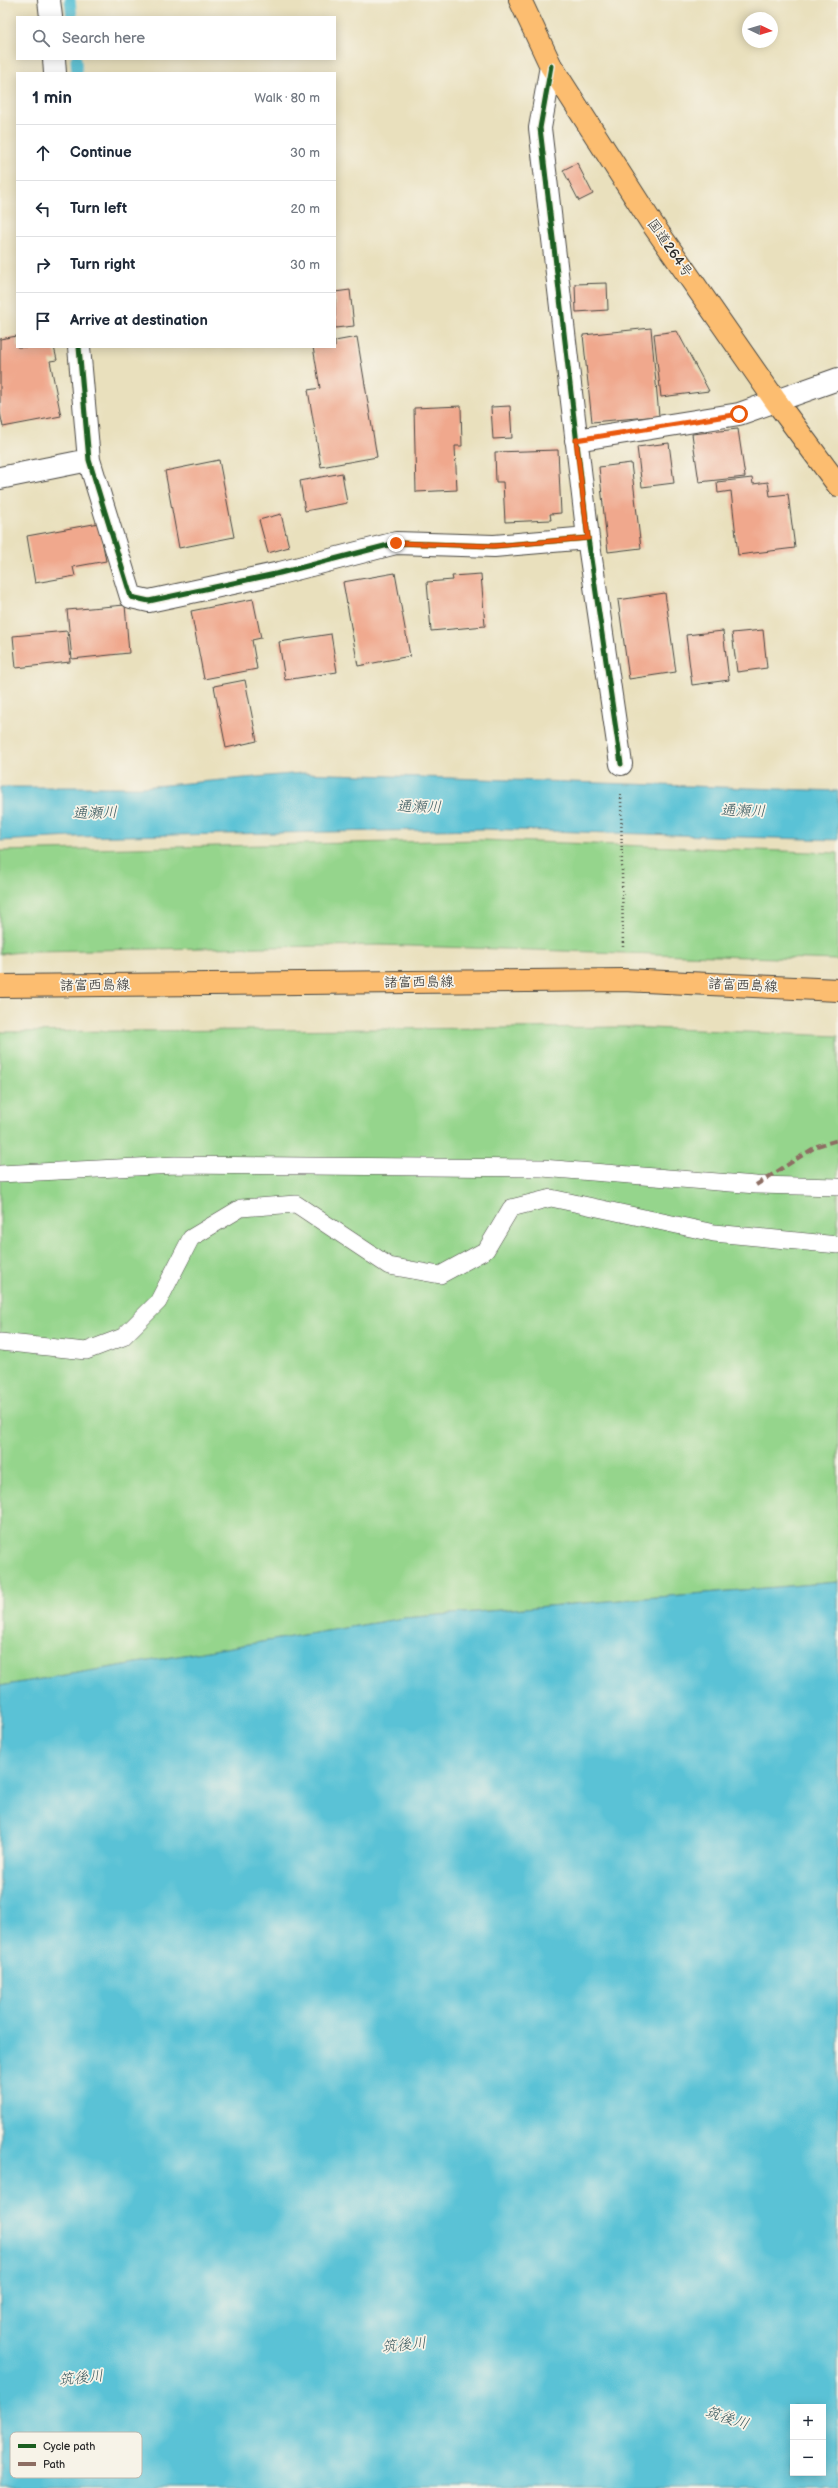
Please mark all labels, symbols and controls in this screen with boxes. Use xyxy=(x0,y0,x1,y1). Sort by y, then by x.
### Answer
north arrow xyxy=(742,12,778,48)
search box xyxy=(16,16,336,60)
icon: search xyxy=(30,27,52,49)
text: Search here xyxy=(62,29,145,48)
text: 1 min xyxy=(32,88,72,108)
text: Walk · 80 m xyxy=(254,90,320,106)
icon: ahead xyxy=(32,142,54,164)
text: Continue xyxy=(70,143,132,162)
text: 30 m xyxy=(290,145,320,161)
icon: left xyxy=(32,198,54,220)
text: Turn left xyxy=(70,199,127,218)
text: 20 m xyxy=(290,201,320,217)
street label: 国道264号 xyxy=(644,216,696,280)
icon: right xyxy=(32,254,54,276)
text: Turn right xyxy=(70,255,135,274)
text: 30 m xyxy=(290,257,320,273)
icon: arrive xyxy=(32,310,54,332)
text: Arrive at destination xyxy=(70,311,208,330)
route start xyxy=(730,405,748,423)
route end xyxy=(387,534,405,552)
water label: 通瀬川 xyxy=(396,797,442,817)
water label: 通瀬川 xyxy=(720,801,766,821)
water label: 通瀬川 xyxy=(72,803,118,823)
street label: 諸富西島線 xyxy=(384,973,454,991)
street label: 諸富西島線 xyxy=(708,975,778,995)
street label: 諸富西島線 xyxy=(60,976,130,994)
water label: 筑後川 xyxy=(381,2333,427,2357)
water label: 筑後川 xyxy=(58,2366,104,2390)
water label: 筑後川 xyxy=(703,2402,751,2434)
map controls xyxy=(790,2404,826,2476)
button: + xyxy=(790,2404,826,2440)
legend xyxy=(10,2432,142,2478)
text: Cycle path xyxy=(43,2440,95,2453)
button: − xyxy=(790,2440,826,2476)
text: Path xyxy=(43,2458,65,2471)

